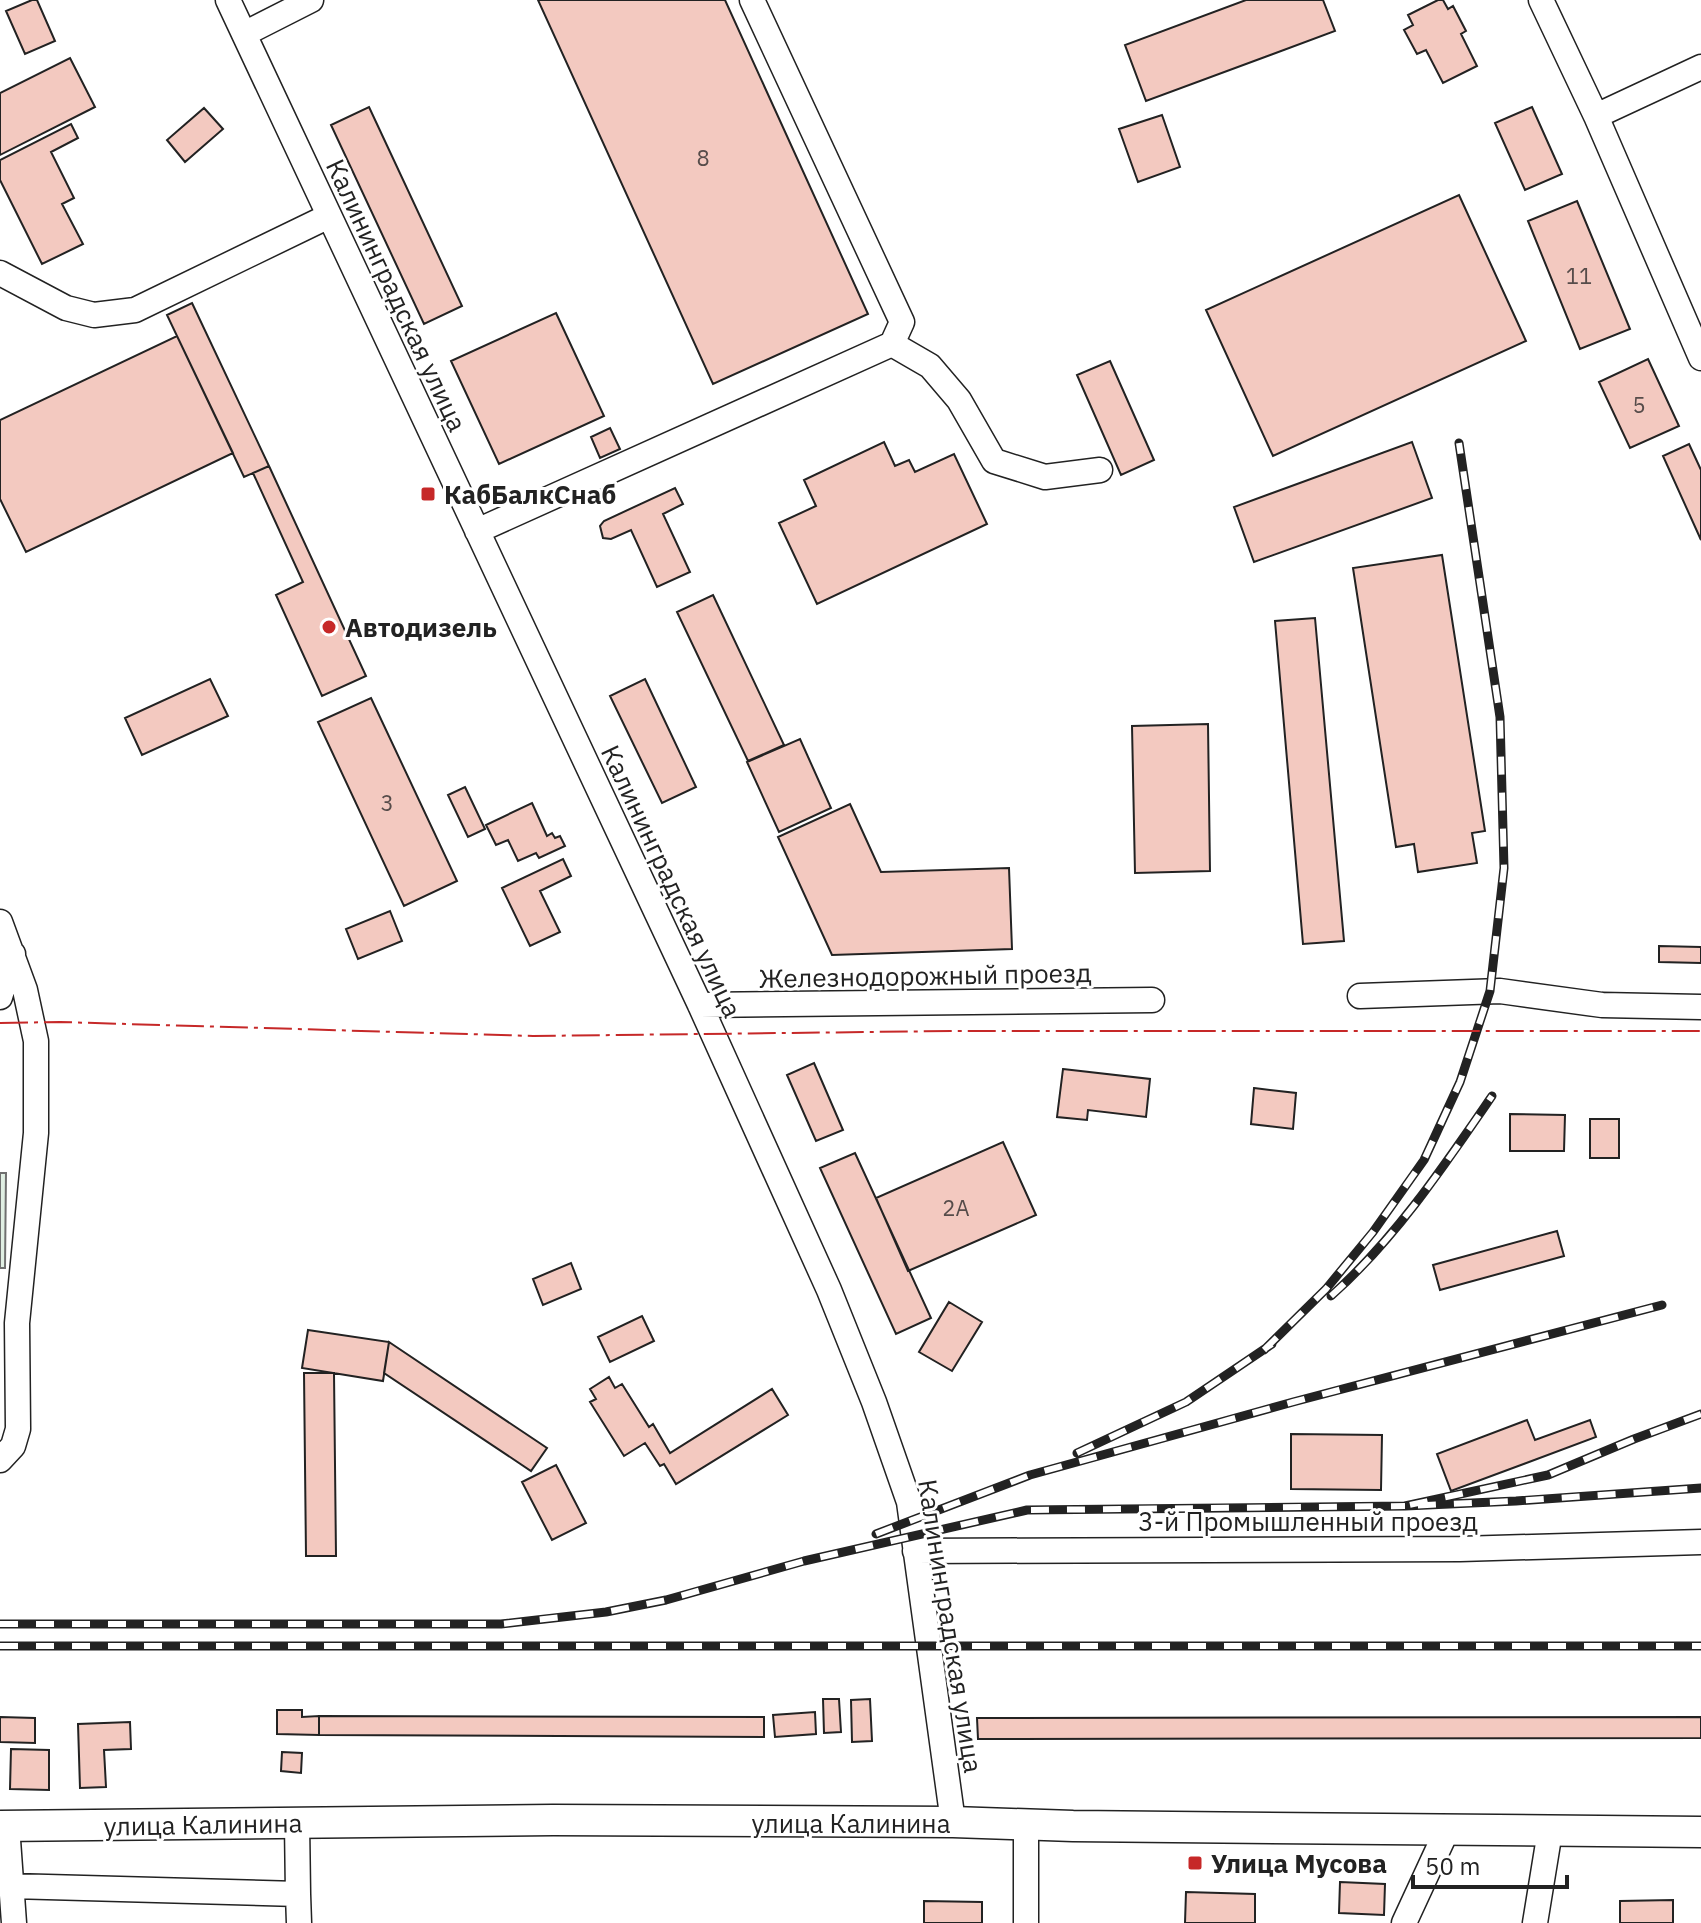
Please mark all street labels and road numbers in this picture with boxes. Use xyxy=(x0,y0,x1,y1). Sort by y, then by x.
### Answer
street label: Калининградская улица xyxy=(319,153,475,437)
street label: Калининградская улица xyxy=(594,739,750,1023)
street label: Железнодорожный проезд xyxy=(758,955,1092,995)
street label: Калининградская улица xyxy=(911,1477,991,1775)
street label: 3-й Промышленный проезд xyxy=(1138,1504,1478,1538)
street label: улица Калинина xyxy=(103,1805,303,1843)
street label: улица Калинина xyxy=(751,1806,951,1840)

